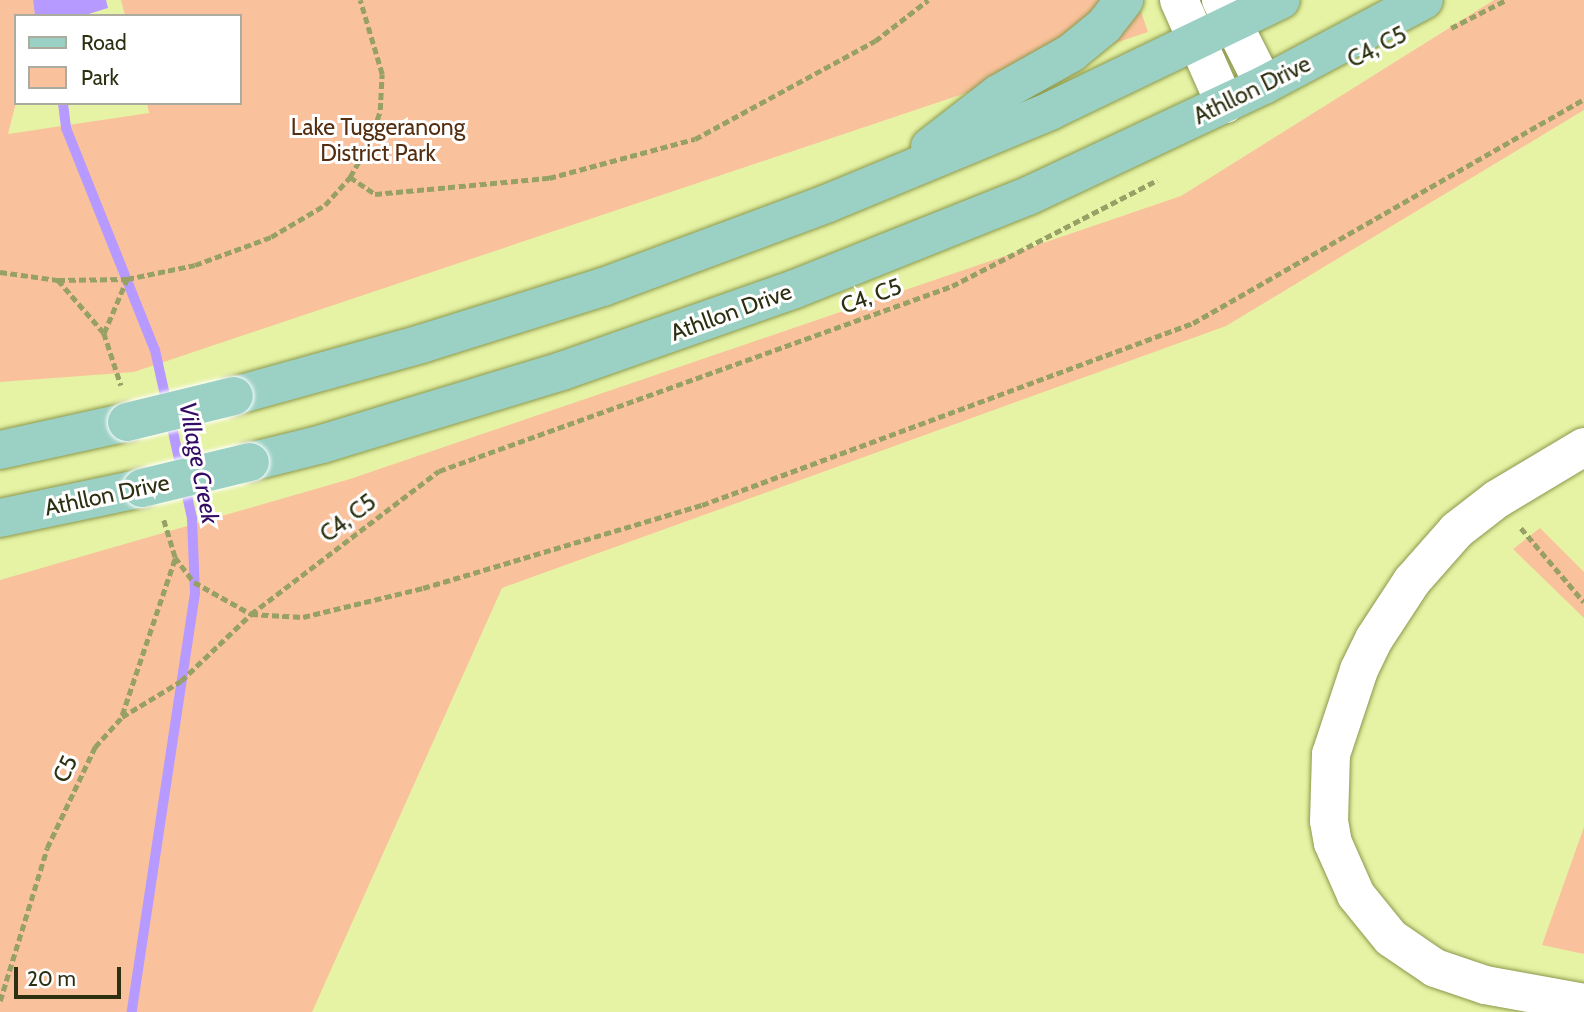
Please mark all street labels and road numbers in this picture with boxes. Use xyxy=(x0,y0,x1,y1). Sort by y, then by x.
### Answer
street label: C4, C5 xyxy=(1343,20,1411,74)
street label: Athllon Drive xyxy=(1189,50,1315,130)
street label: C4, C5 xyxy=(837,272,905,320)
street label: Athllon Drive xyxy=(667,277,795,347)
street label: Athllon Drive xyxy=(42,468,172,522)
street label: C4, C5 xyxy=(315,488,381,548)
street label: C5 xyxy=(47,751,83,787)

